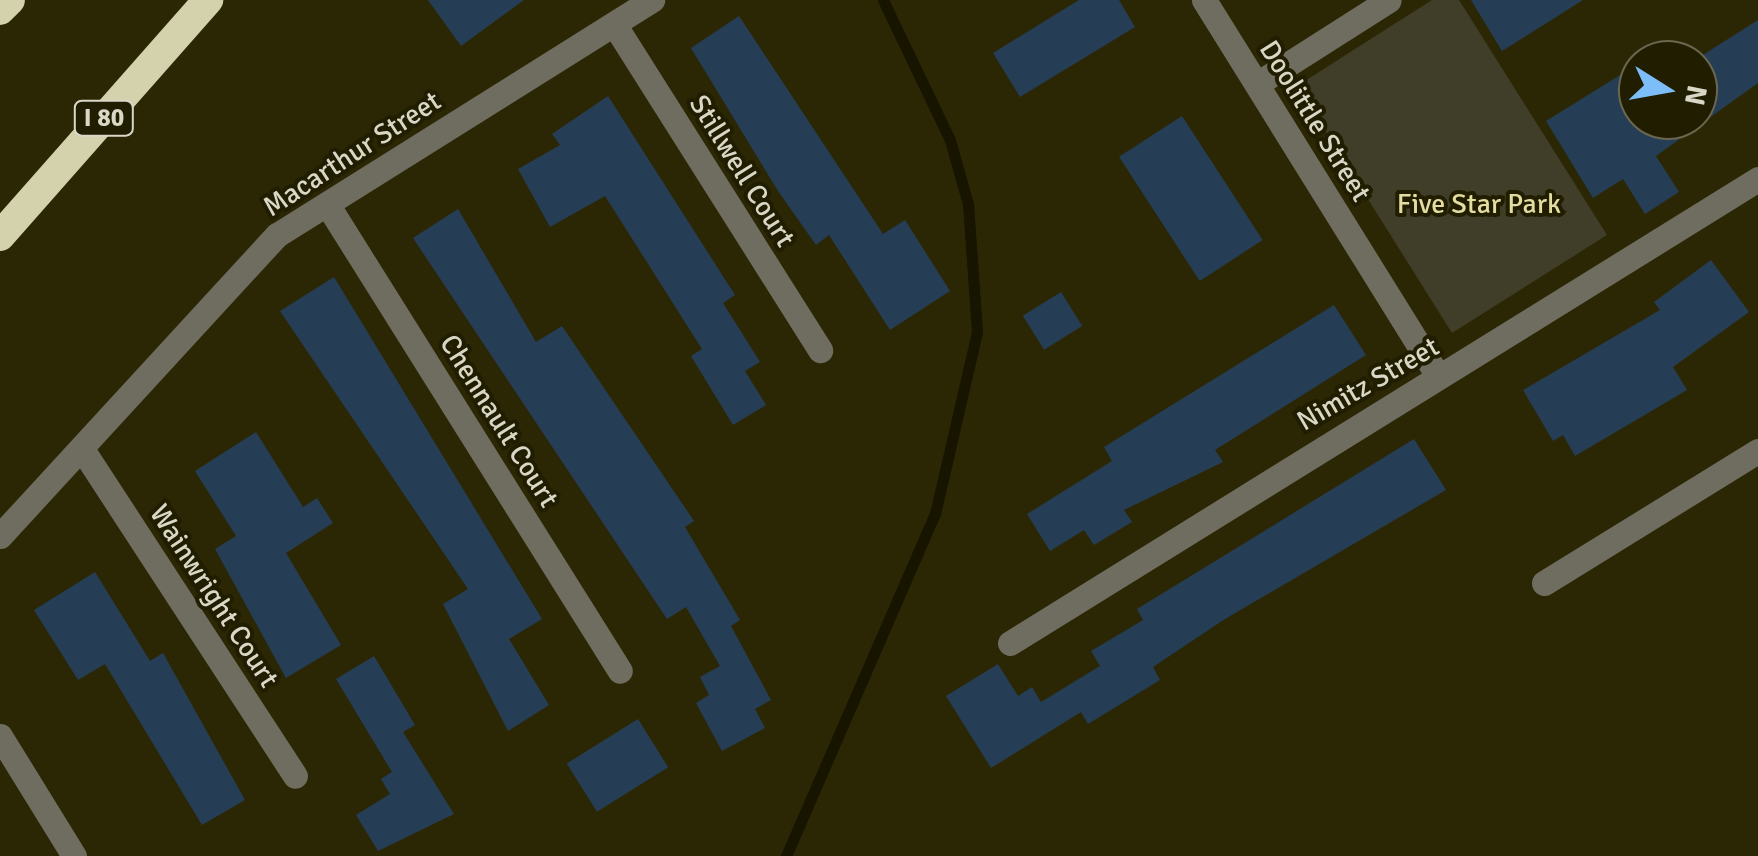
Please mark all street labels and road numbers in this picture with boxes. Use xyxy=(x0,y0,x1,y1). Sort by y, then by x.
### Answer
street label: Doolittle Street xyxy=(1252,34,1378,208)
street label: Macarthur Street xyxy=(257,84,447,224)
street label: Stillwell Court xyxy=(682,89,802,253)
road number: I 80 xyxy=(72,98,136,138)
street label: Chennault Court xyxy=(433,328,565,514)
street label: Nimitz Street xyxy=(1291,330,1445,438)
street label: Wainwright Court xyxy=(142,498,286,694)

